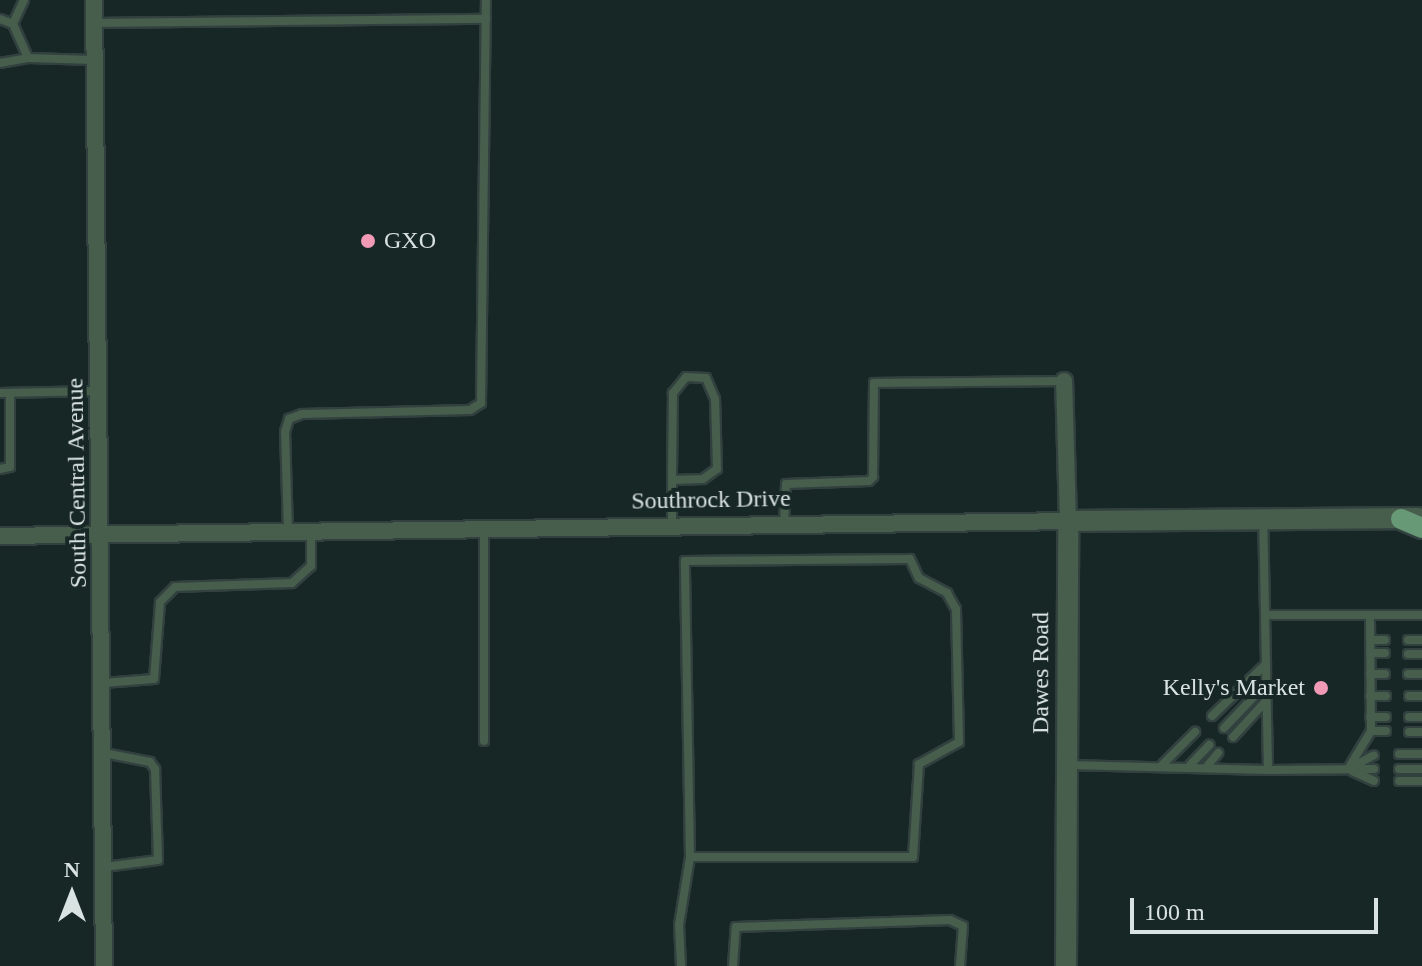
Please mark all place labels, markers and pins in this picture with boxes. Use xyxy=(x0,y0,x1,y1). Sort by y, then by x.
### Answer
place label: GXO xyxy=(384,227,436,255)
marker: GXO xyxy=(359,232,377,250)
place label: Kelly's Market xyxy=(1163,674,1305,702)
marker: Kelly's Market xyxy=(1312,679,1330,697)

